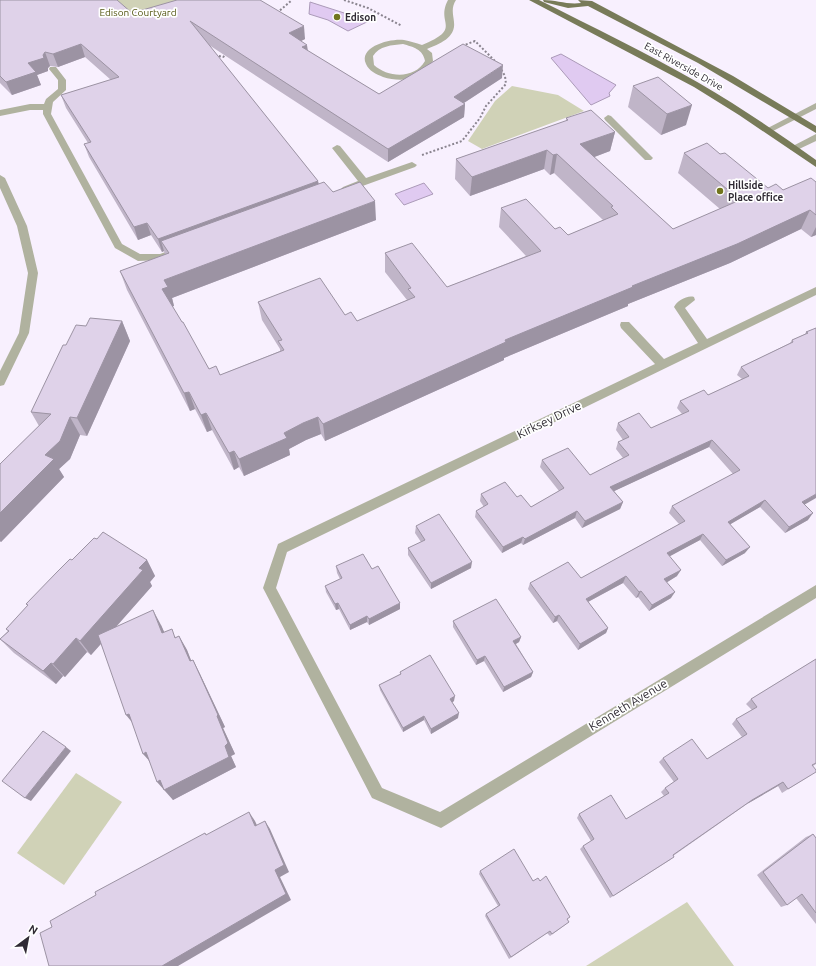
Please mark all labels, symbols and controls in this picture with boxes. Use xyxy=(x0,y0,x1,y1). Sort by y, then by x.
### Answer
park label: Edison Courtyard xyxy=(100,7,177,18)
marker: Edison xyxy=(332,12,342,22)
place label: Edison xyxy=(345,12,376,23)
street label: East Riverside Drive xyxy=(643,40,725,93)
place label: Hillside Place office xyxy=(728,180,783,203)
marker: Hillside Place office xyxy=(715,186,725,196)
street label: Kirksey Drive xyxy=(515,398,583,441)
street label: Kenneth Avenue xyxy=(586,676,669,733)
north arrow xyxy=(8,918,48,958)
text: N xyxy=(27,922,40,937)

